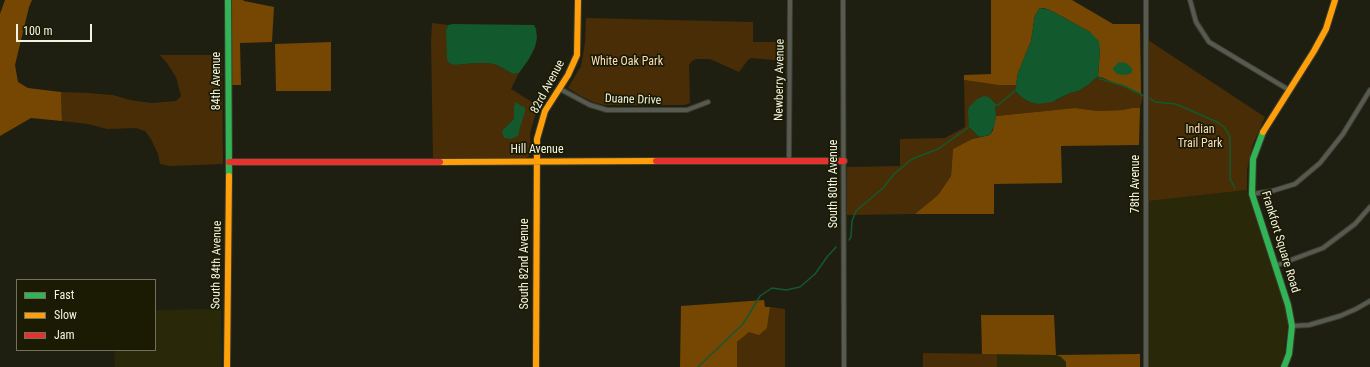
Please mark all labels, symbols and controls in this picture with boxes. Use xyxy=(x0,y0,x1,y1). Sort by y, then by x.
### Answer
scale bar xyxy=(18,16,94,42)
text: 100 m xyxy=(23,24,53,38)
street label: Newberry Avenue xyxy=(772,39,788,121)
street label: 84th Avenue xyxy=(210,52,224,110)
park label: White Oak Park xyxy=(591,55,663,69)
street label: 82rd Avenue xyxy=(528,58,568,116)
street label: Duane Drive xyxy=(605,92,661,108)
park label: Indian Trail Park xyxy=(1178,123,1222,151)
street label: South 80th Avenue xyxy=(827,140,841,228)
street label: Hill Avenue xyxy=(510,143,564,157)
street label: 78th Avenue xyxy=(1129,155,1143,213)
street label: Frankfort Square Road xyxy=(1258,189,1302,295)
street label: South 82nd Avenue xyxy=(518,218,532,310)
street label: South 84th Avenue xyxy=(209,221,225,309)
legend xyxy=(16,279,156,351)
text: Fast xyxy=(54,288,74,302)
text: Slow xyxy=(54,308,77,322)
text: Jam xyxy=(54,328,75,342)

